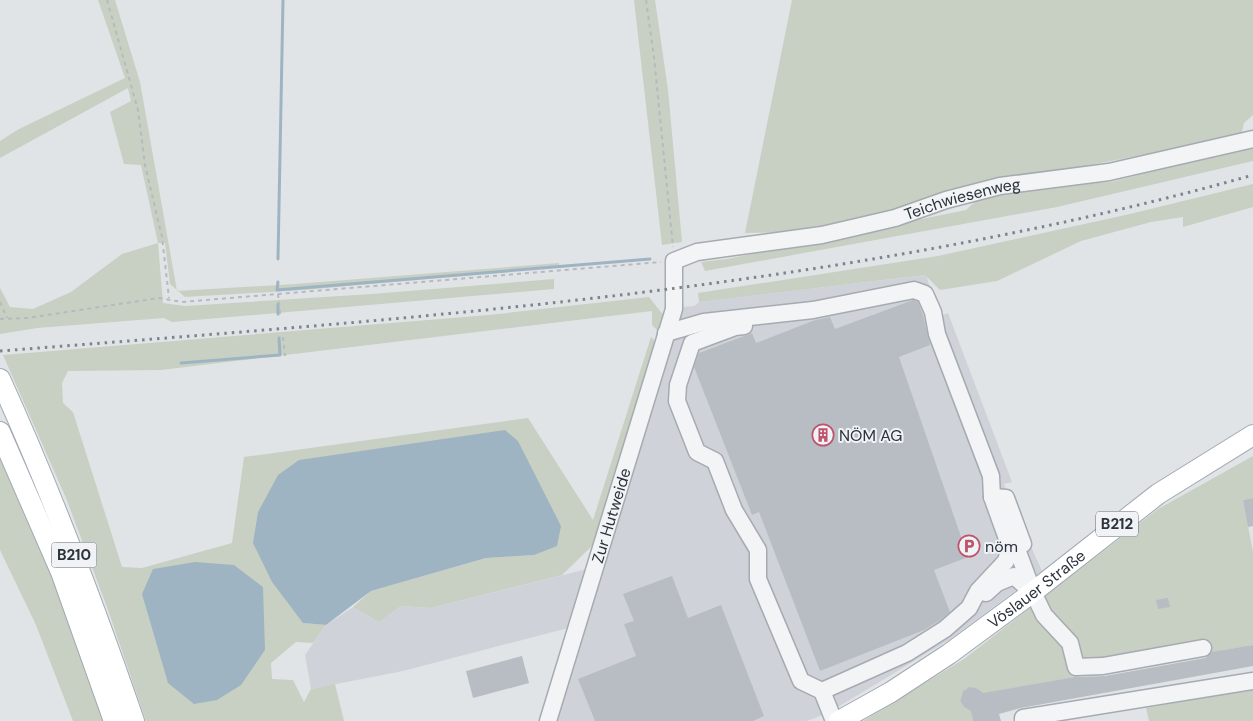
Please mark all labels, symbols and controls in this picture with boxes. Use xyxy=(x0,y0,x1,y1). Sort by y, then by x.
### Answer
street label: Teichwiesenweg xyxy=(901,173,1022,224)
building icon: NÖM AG xyxy=(811,423,835,447)
place label: NÖM AG xyxy=(839,425,902,446)
street label: Zur Hutweide xyxy=(586,465,635,566)
road number: B212 xyxy=(1096,512,1138,536)
parking icon: nöm xyxy=(957,534,981,558)
place label: nöm xyxy=(985,536,1018,557)
road number: B210 xyxy=(52,542,96,568)
street label: Vöslauer Straße xyxy=(983,545,1089,633)

